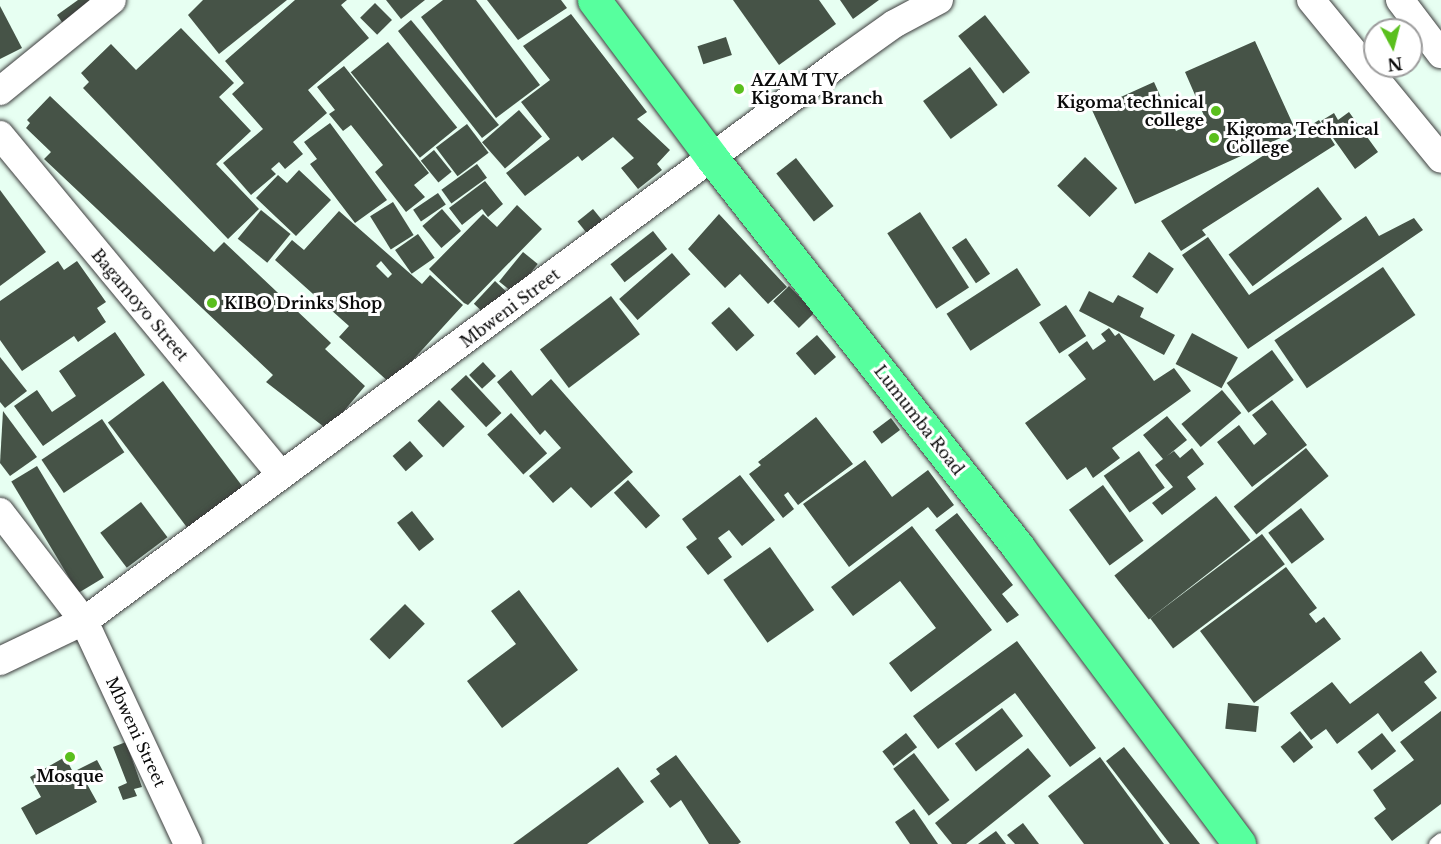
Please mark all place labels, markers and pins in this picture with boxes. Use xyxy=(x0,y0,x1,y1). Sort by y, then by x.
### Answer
place label: AZAM TV Kigoma Branch xyxy=(751,70,883,108)
marker: AZAM TV Kigoma Branch xyxy=(732,82,746,96)
place label: Kigoma technical college xyxy=(1056,92,1204,130)
marker: Kigoma technical college xyxy=(1209,104,1223,118)
place label: Kigoma Technical College xyxy=(1226,119,1379,157)
marker: Kigoma Technical College xyxy=(1207,131,1221,145)
place label: KIBO Drinks Shop xyxy=(224,293,382,313)
marker: KIBO Drinks Shop xyxy=(205,296,219,310)
marker: Mosque xyxy=(63,750,77,764)
place label: Mosque xyxy=(36,766,104,786)

